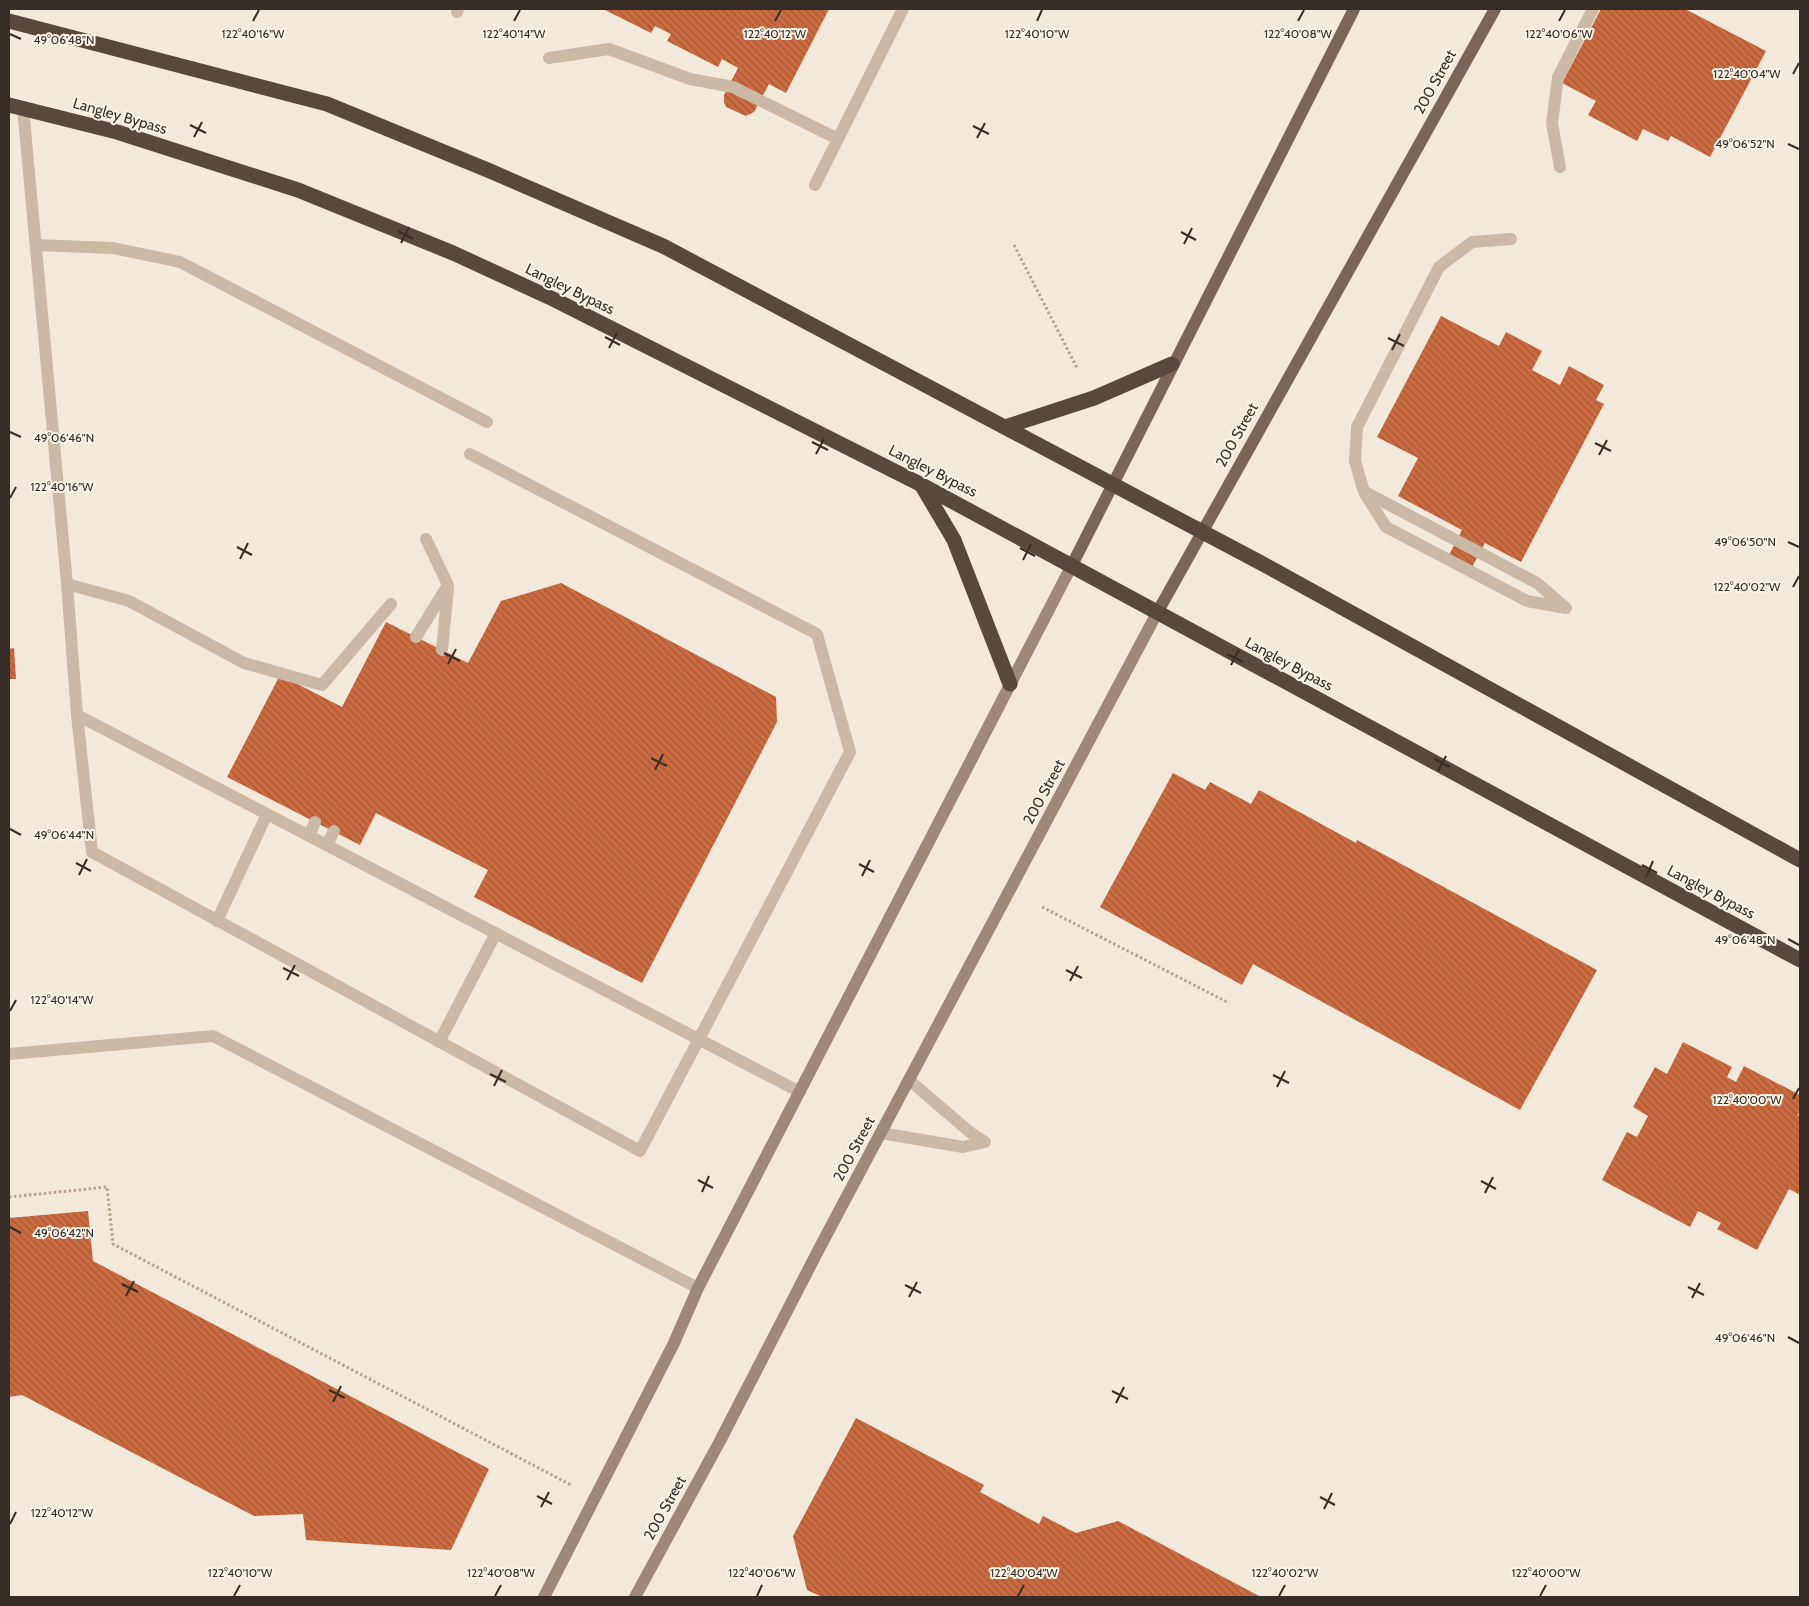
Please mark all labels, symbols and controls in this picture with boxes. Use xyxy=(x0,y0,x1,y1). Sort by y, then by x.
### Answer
text: 122°40'16"W xyxy=(222,26,285,41)
text: 122°40'14"W xyxy=(483,26,546,41)
text: 122°40'12"W xyxy=(744,26,807,41)
text: 122°40'10"W xyxy=(1005,26,1070,41)
text: 122°40'08"W xyxy=(1264,26,1333,41)
text: 122°40'06"W xyxy=(1525,26,1593,41)
text: 49°06'48"N xyxy=(34,32,94,47)
street label: 200 Street xyxy=(1410,47,1460,117)
text: 122°40'04"W xyxy=(1713,66,1781,81)
street label: Langley Bypass xyxy=(71,94,169,138)
text: 49°06'52"N xyxy=(1715,136,1775,151)
street label: Langley Bypass xyxy=(523,260,617,318)
street label: 200 Street xyxy=(1212,400,1262,470)
text: 49°06'46"N xyxy=(34,430,94,445)
street label: Langley Bypass xyxy=(886,441,980,501)
text: 122°40'16"W xyxy=(31,479,94,494)
text: 49°06'50"N xyxy=(1714,534,1776,549)
text: 122°40'02"W xyxy=(1714,579,1781,594)
street label: Langley Bypass xyxy=(1242,633,1336,695)
street label: 200 Street xyxy=(1019,757,1069,827)
text: 49°06'44"N xyxy=(34,827,94,842)
street label: Langley Bypass xyxy=(1664,861,1758,923)
text: 49°06'48"N xyxy=(1715,932,1775,947)
text: 122°40'14"W xyxy=(31,992,94,1007)
text: 122°40'00"W xyxy=(1712,1092,1782,1107)
street label: 200 Street xyxy=(829,1114,879,1184)
text: 49°06'42"N xyxy=(34,1225,94,1240)
text: 49°06'46"N xyxy=(1715,1330,1775,1345)
street label: 200 Street xyxy=(640,1473,690,1543)
text: 122°40'12"W xyxy=(31,1505,94,1520)
text: 122°40'10"W xyxy=(208,1565,273,1580)
text: 122°40'08"W xyxy=(467,1565,536,1580)
text: 122°40'06"W xyxy=(728,1565,796,1580)
text: 122°40'04"W xyxy=(990,1565,1058,1580)
text: 122°40'02"W xyxy=(1252,1565,1319,1580)
text: 122°40'00"W xyxy=(1511,1565,1581,1580)

